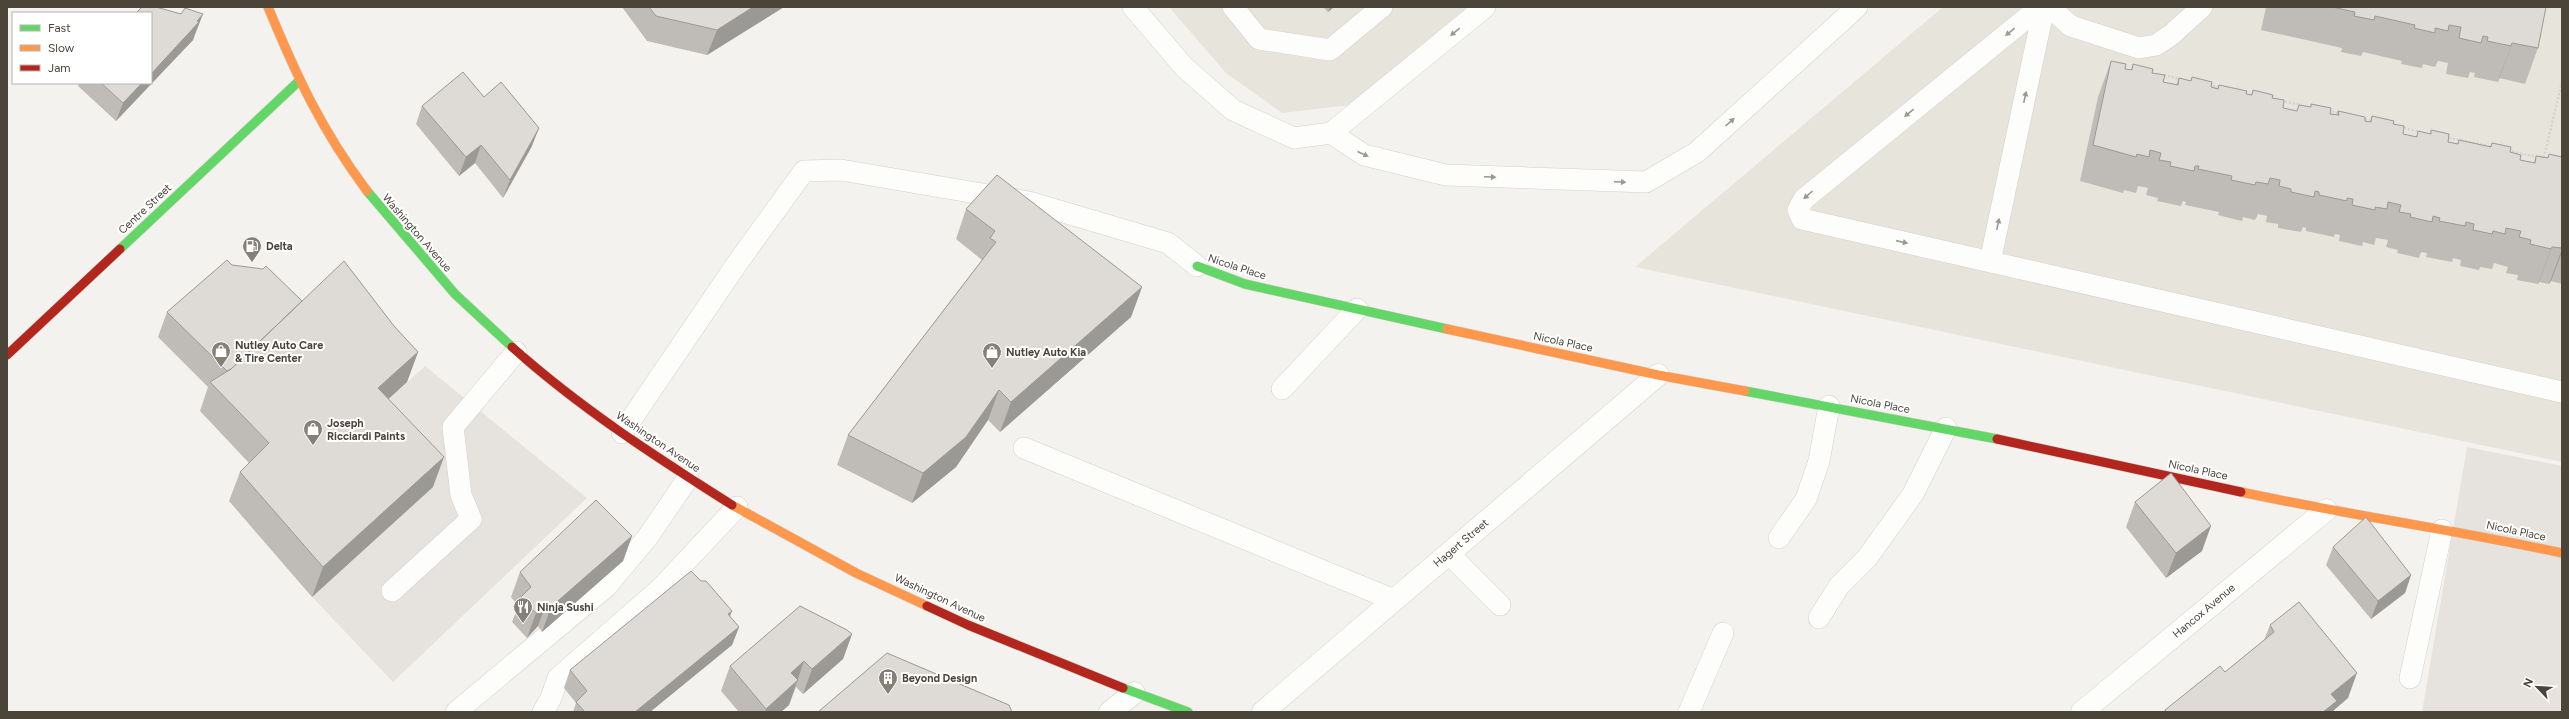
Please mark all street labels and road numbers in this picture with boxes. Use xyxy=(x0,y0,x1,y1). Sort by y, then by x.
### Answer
street label: Centre Street xyxy=(116,181,174,237)
street label: Washington Avenue xyxy=(380,191,454,275)
street label: Nicola Place xyxy=(1206,251,1268,283)
street label: Nicola Place xyxy=(1532,329,1594,355)
street label: Nicola Place xyxy=(1849,392,1911,416)
street label: Washington Avenue xyxy=(613,409,703,475)
street label: Nicola Place xyxy=(2167,457,2229,483)
street label: Hagert Street xyxy=(1431,516,1491,570)
street label: Nicola Place xyxy=(2485,518,2547,544)
street label: Washington Avenue xyxy=(893,571,987,625)
street label: Hancox Avenue xyxy=(2170,581,2238,641)

